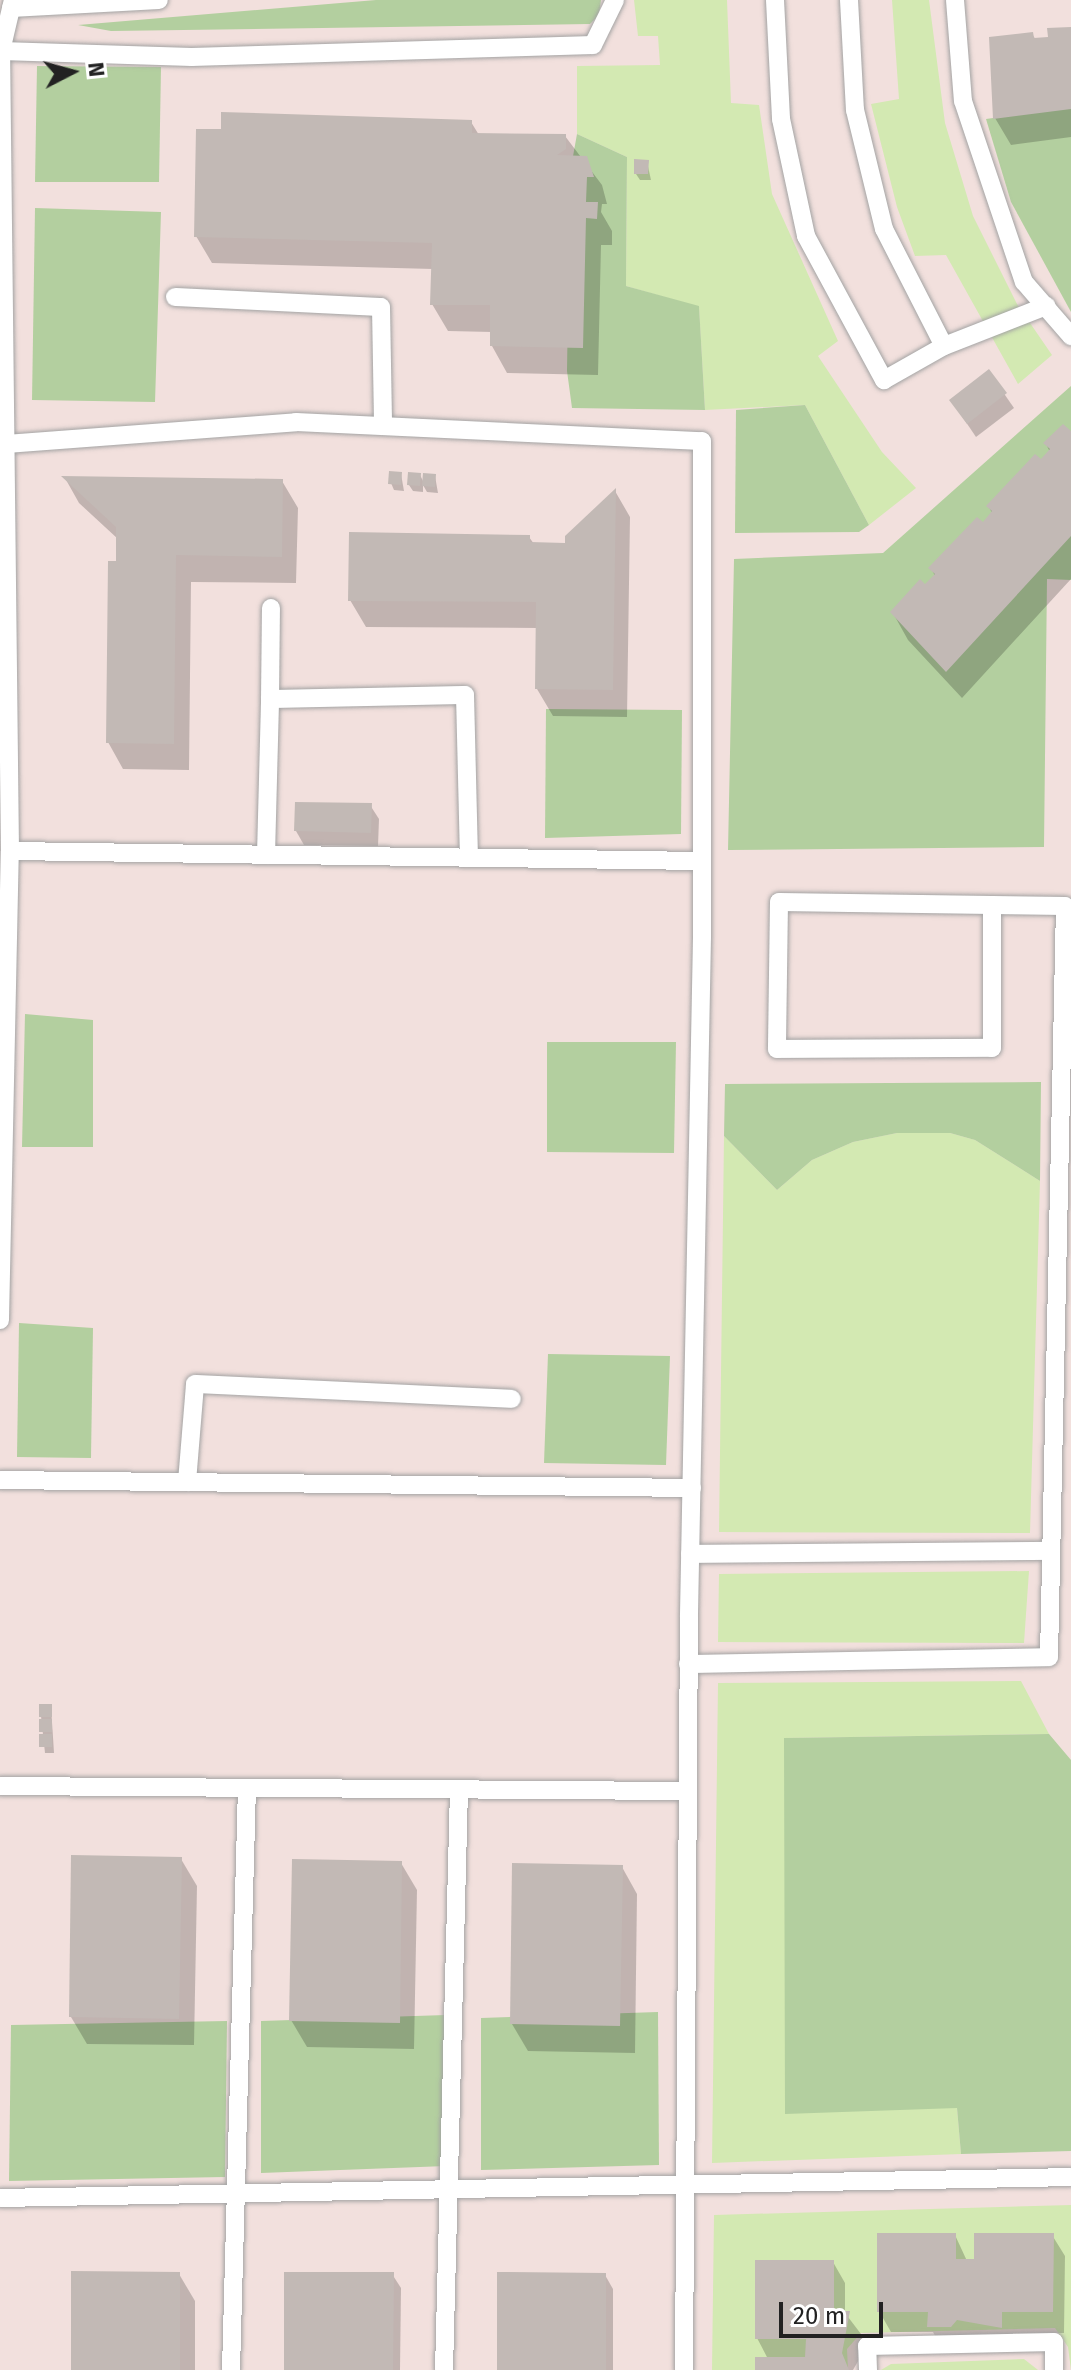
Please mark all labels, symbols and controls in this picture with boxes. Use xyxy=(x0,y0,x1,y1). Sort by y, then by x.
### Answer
north arrow xyxy=(32,32,112,112)
text: N xyxy=(82,61,111,78)
scale bar xyxy=(783,2286,887,2336)
text: 20 m xyxy=(793,2302,845,2330)

